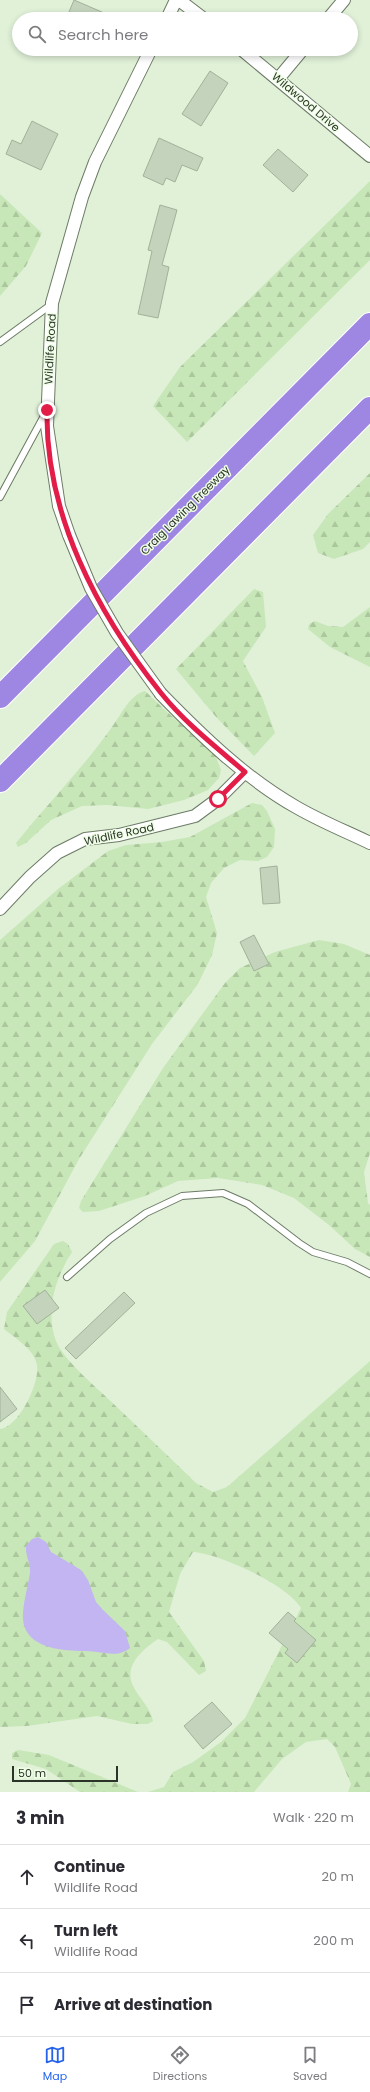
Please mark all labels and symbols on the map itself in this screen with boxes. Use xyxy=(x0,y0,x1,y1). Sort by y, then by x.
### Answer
street label: Wildwood Drive xyxy=(268,69,344,135)
street label: Wildlife Road xyxy=(40,313,60,385)
route end xyxy=(38,401,56,419)
street label: Craig Lawing Freeway xyxy=(137,461,234,558)
route start xyxy=(209,790,227,808)
street label: Wildlife Road xyxy=(83,819,155,849)
scale bar xyxy=(12,1764,118,1783)

